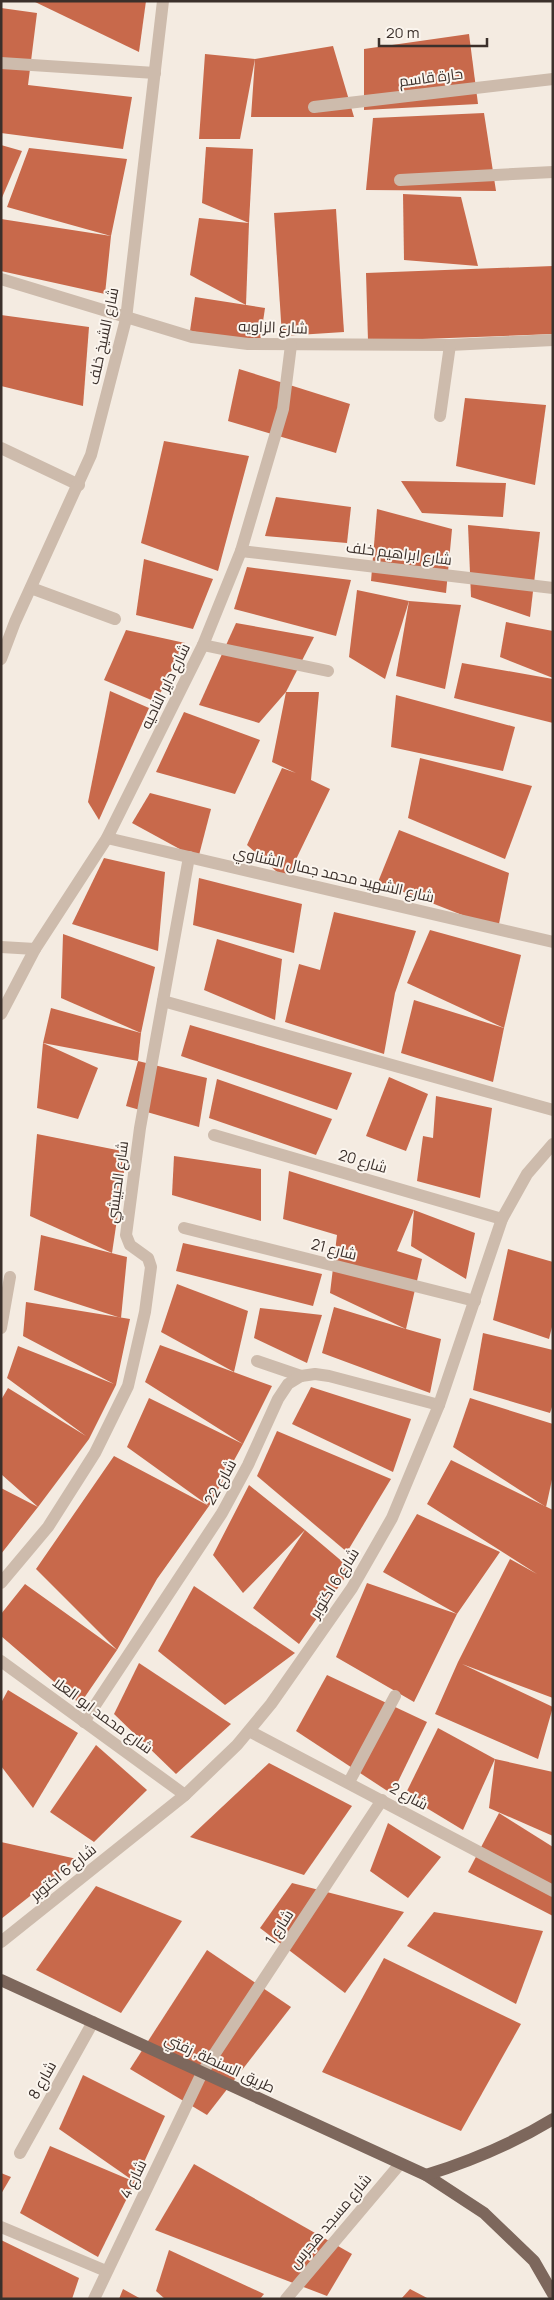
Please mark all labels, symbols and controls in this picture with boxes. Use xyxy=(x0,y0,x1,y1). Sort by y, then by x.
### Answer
scale bar xyxy=(379,15,486,47)
text: 20 m xyxy=(386,22,419,43)
street label: حارة قاسم xyxy=(398,63,464,91)
street label: شارع الشيخ خلف xyxy=(82,286,125,387)
street label: شارع الزاويه xyxy=(238,315,308,340)
street label: شارع ابراهيم خلف xyxy=(345,536,453,571)
street label: شارع داير الناحيه xyxy=(135,639,196,733)
street label: شارع الشهيد محمد جمال الشناوي xyxy=(231,841,437,909)
street label: شارع الحبيشي xyxy=(101,1140,135,1225)
street label: شارع 20 xyxy=(336,1144,390,1179)
street label: شارع 21 xyxy=(309,1233,359,1266)
street label: شارع 22 xyxy=(199,1455,242,1509)
street label: شارع 6 اكتوبر xyxy=(304,1544,365,1624)
street label: شارع محمد ابو العلا xyxy=(48,1671,157,1759)
street label: شارع 2 xyxy=(386,1777,432,1816)
street label: شارع 6 اكتوبر xyxy=(25,1839,101,1907)
street label: شارع 1 xyxy=(260,1905,299,1949)
street label: طريق السنطة, زفتي xyxy=(161,2028,279,2100)
street label: شارع 8 xyxy=(23,2057,62,2103)
street label: شارع 4 xyxy=(115,2156,152,2202)
street label: شارع مسجد هجرس xyxy=(284,2169,377,2274)

